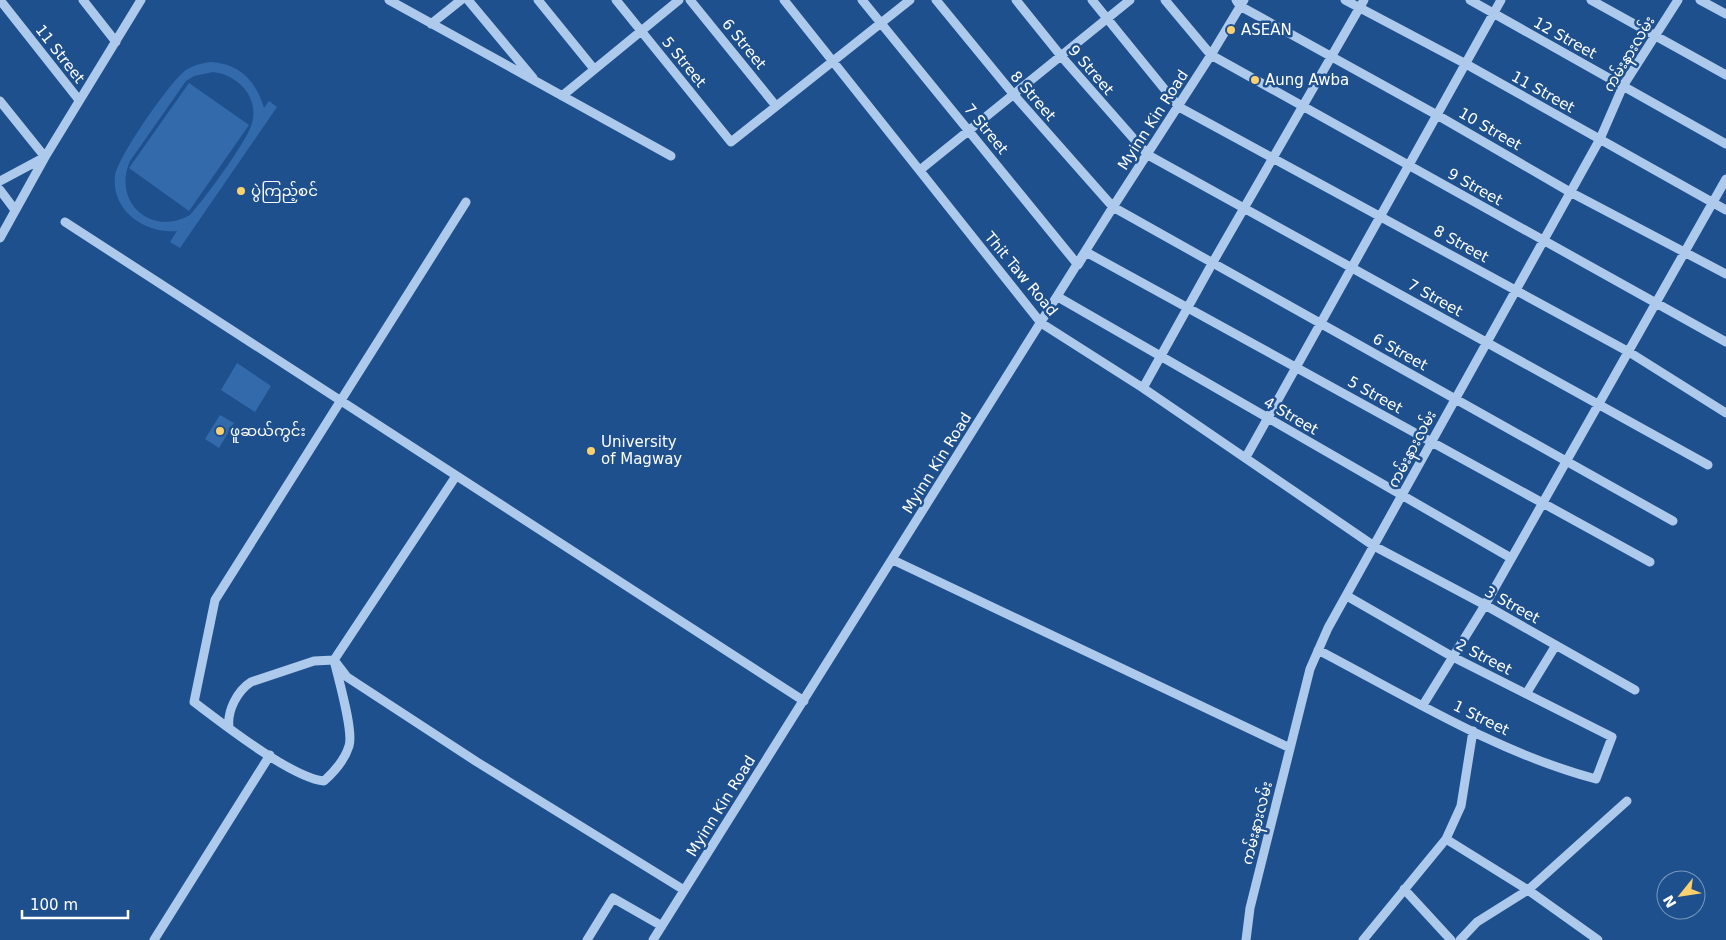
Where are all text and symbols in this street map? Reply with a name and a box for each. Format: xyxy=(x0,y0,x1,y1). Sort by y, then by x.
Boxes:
street label: ကမ်းနားလမ်း xyxy=(1599,12,1661,97)
street label: 12 Street xyxy=(1530,13,1600,63)
street label: 6 Street xyxy=(718,15,770,73)
street label: 11 Street xyxy=(32,21,89,87)
place label: ASEAN xyxy=(1241,21,1292,39)
marker: ASEAN xyxy=(1225,24,1237,36)
street label: 5 Street xyxy=(658,33,710,91)
street label: 9 Street xyxy=(1065,41,1118,99)
street label: 8 Street xyxy=(1007,67,1060,125)
street label: Myinn Kin Road xyxy=(1114,67,1192,173)
street label: 11 Street xyxy=(1508,67,1578,117)
place label: Aung Awba xyxy=(1265,71,1349,89)
marker: Aung Awba xyxy=(1249,74,1261,86)
street label: 7 Street xyxy=(960,100,1012,158)
street label: 10 Street xyxy=(1455,104,1525,154)
street label: 9 Street xyxy=(1444,165,1506,209)
place label: ပွဲကြည့်စင် xyxy=(251,181,318,203)
marker: ပွဲကြည့်စင် xyxy=(235,185,247,197)
street label: 8 Street xyxy=(1430,222,1492,266)
street label: Thit Taw Road xyxy=(980,228,1061,320)
street label: 7 Street xyxy=(1404,276,1466,320)
street label: 6 Street xyxy=(1369,330,1431,374)
street label: 5 Street xyxy=(1344,373,1406,417)
street label: 4 Street xyxy=(1261,393,1322,439)
street label: ကမ်းနားလမ်း xyxy=(1383,407,1443,492)
street label: Myinn Kin Road xyxy=(899,409,975,517)
place label: ဖူဆယ်ကွင်း xyxy=(230,421,306,443)
marker: ဖူဆယ်ကွင်း xyxy=(214,425,226,437)
place label: University of Magway xyxy=(601,433,682,468)
marker: University of Magway xyxy=(585,445,597,457)
street label: 3 Street xyxy=(1481,583,1543,627)
street label: 2 Street xyxy=(1453,635,1515,679)
street label: 1 Street xyxy=(1450,697,1512,739)
street label: Myinn Kin Road xyxy=(683,752,759,860)
street label: ကမ်းနားလမ်း xyxy=(1237,779,1279,867)
north arrow xyxy=(1656,870,1706,920)
scale bar xyxy=(22,888,129,920)
text: N xyxy=(1660,892,1680,911)
text: 100 m xyxy=(30,896,78,914)

